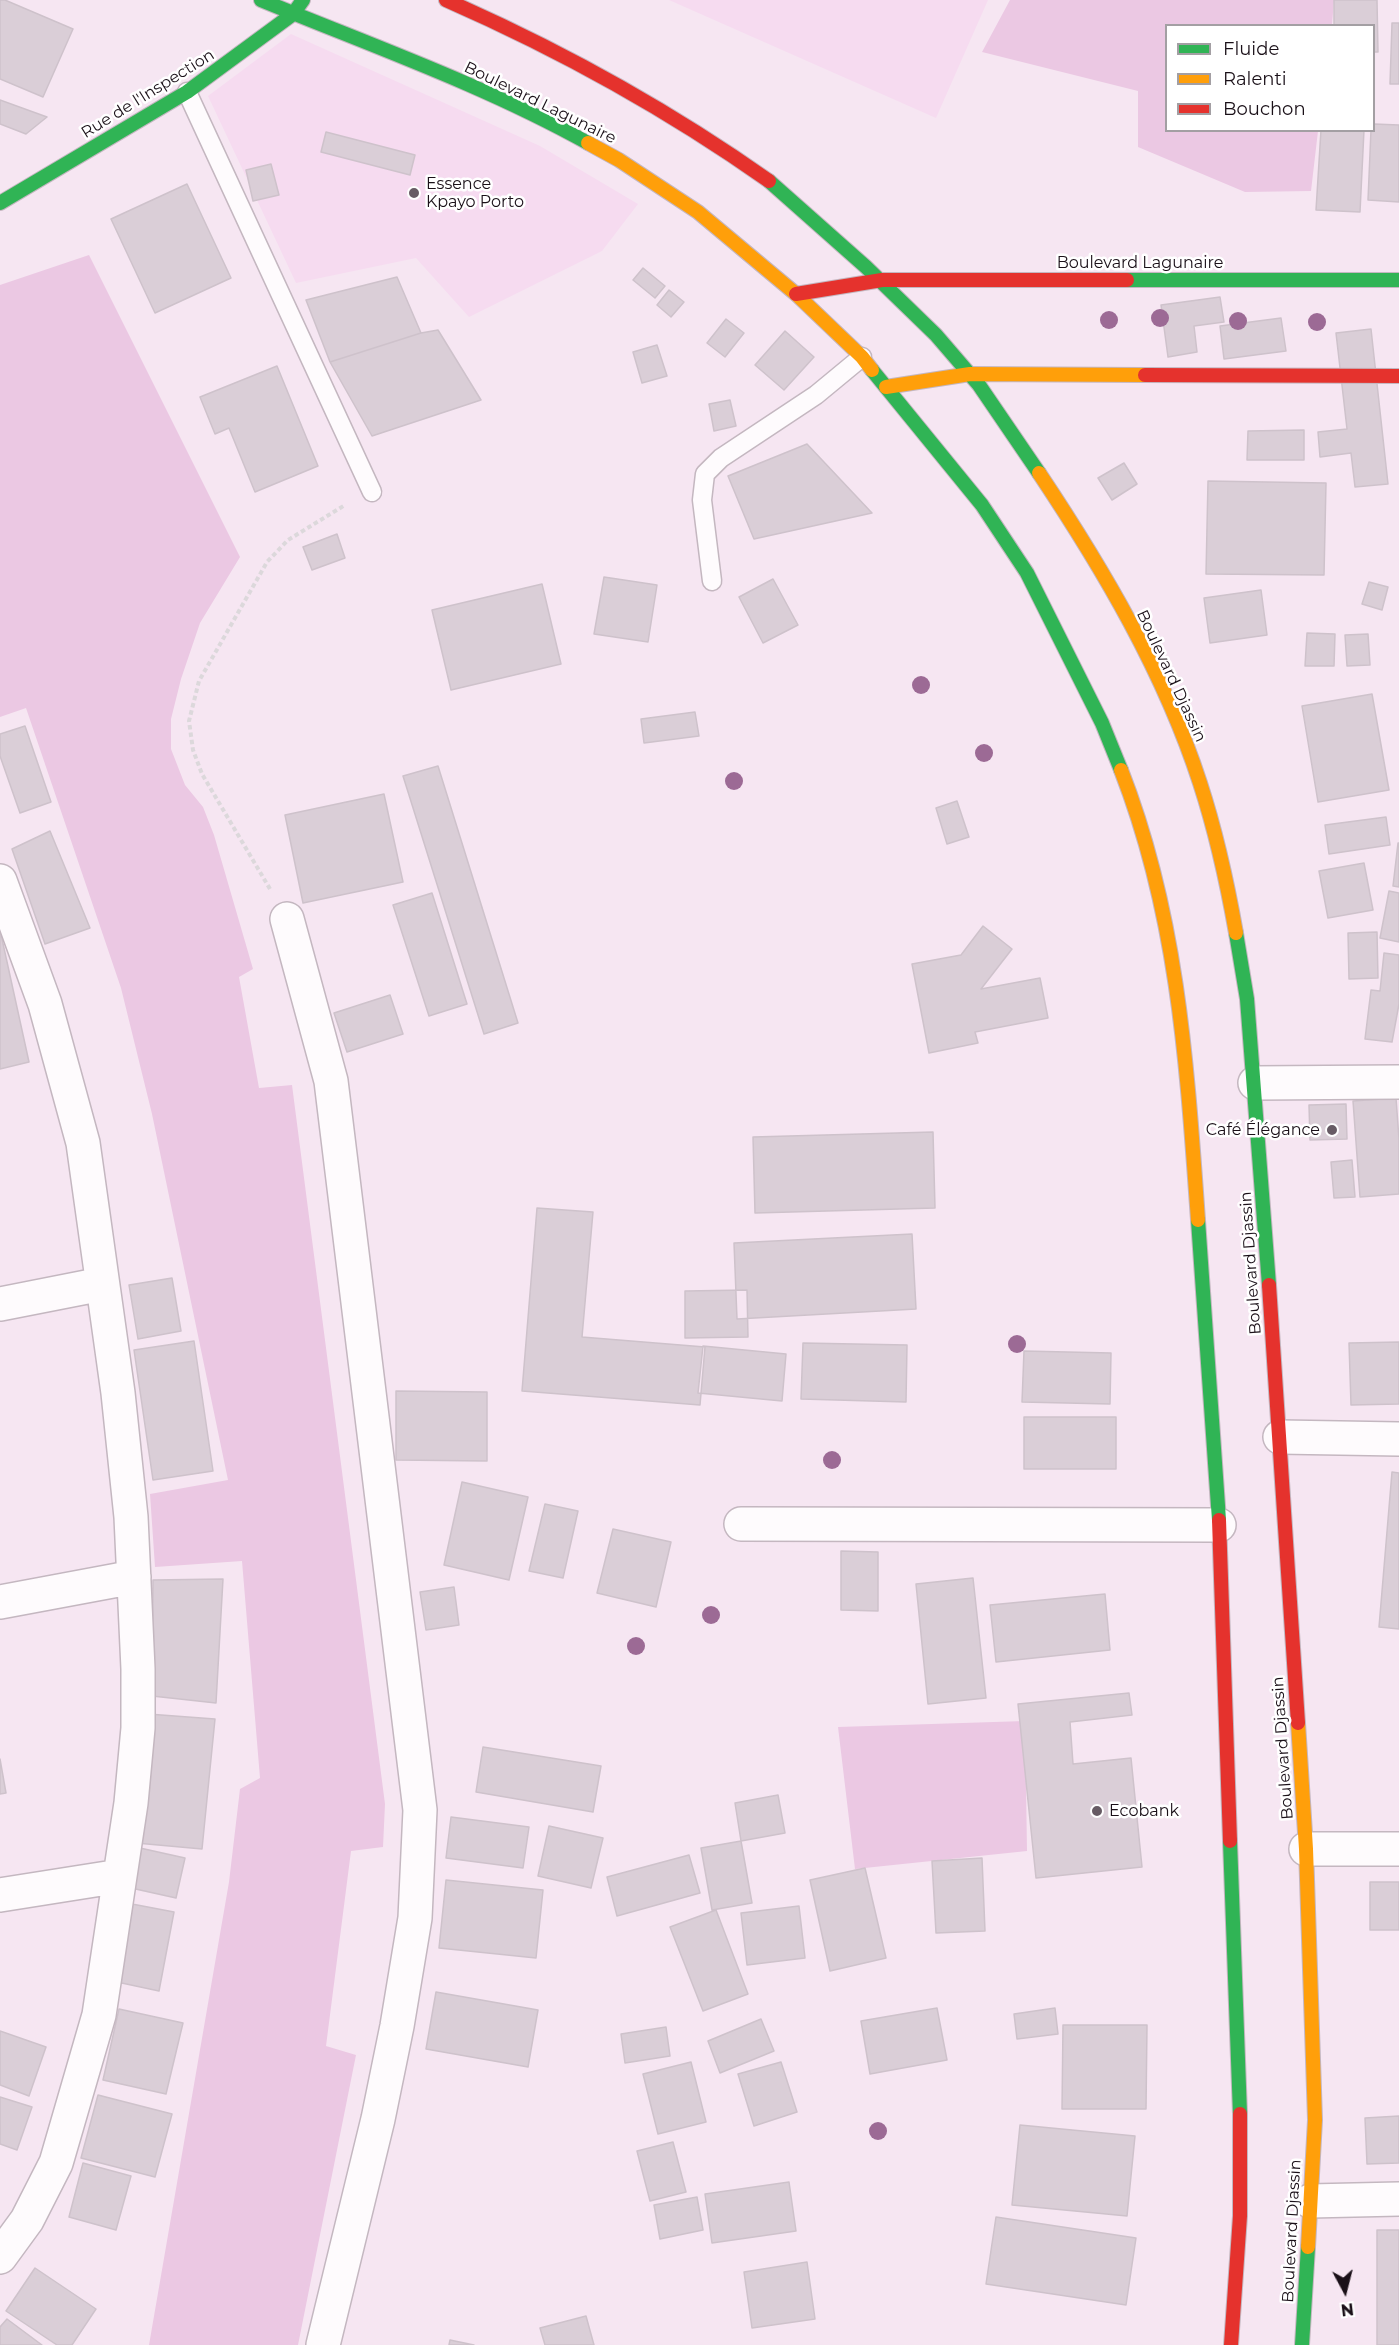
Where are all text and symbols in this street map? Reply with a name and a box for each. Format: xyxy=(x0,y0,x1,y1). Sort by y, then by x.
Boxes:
legend xyxy=(1165,24,1375,132)
text: Fluide xyxy=(1223,38,1279,60)
street label: Rue de l'Inspection xyxy=(78,45,218,143)
street label: Boulevard Lagunaire xyxy=(461,58,619,148)
text: Ralenti xyxy=(1223,68,1287,90)
text: Bouchon xyxy=(1223,98,1306,120)
place label: Essence Kpayo Porto xyxy=(426,174,524,212)
marker: Essence Kpayo Porto xyxy=(407,186,421,200)
street label: Boulevard Lagunaire xyxy=(1057,253,1223,273)
street label: Boulevard Djassin xyxy=(1132,607,1210,745)
place label: Café Élégance xyxy=(1206,1120,1320,1140)
marker: Café Élégance xyxy=(1325,1123,1339,1137)
street label: Boulevard Djassin xyxy=(1236,1191,1266,1335)
street label: Boulevard Djassin xyxy=(1268,1676,1298,1820)
place label: Ecobank xyxy=(1109,1801,1179,1821)
marker: Ecobank xyxy=(1090,1804,1104,1818)
street label: Boulevard Djassin xyxy=(1279,2159,1305,2303)
north arrow xyxy=(1315,2261,1375,2321)
text: N xyxy=(1340,2299,1355,2320)

